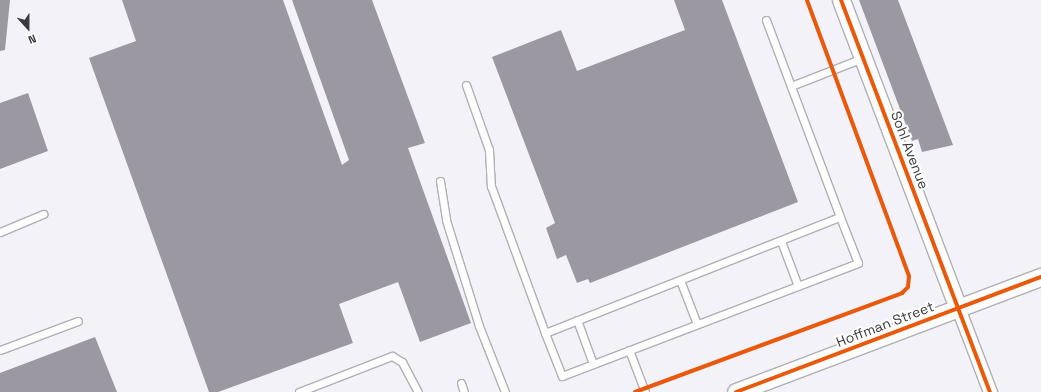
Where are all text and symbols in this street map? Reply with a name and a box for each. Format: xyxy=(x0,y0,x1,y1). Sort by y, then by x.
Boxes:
north arrow xyxy=(8,8,48,48)
text: N xyxy=(26,31,38,47)
street label: Sohl Avenue xyxy=(887,109,933,191)
street label: Hoffman Street xyxy=(834,298,936,350)

